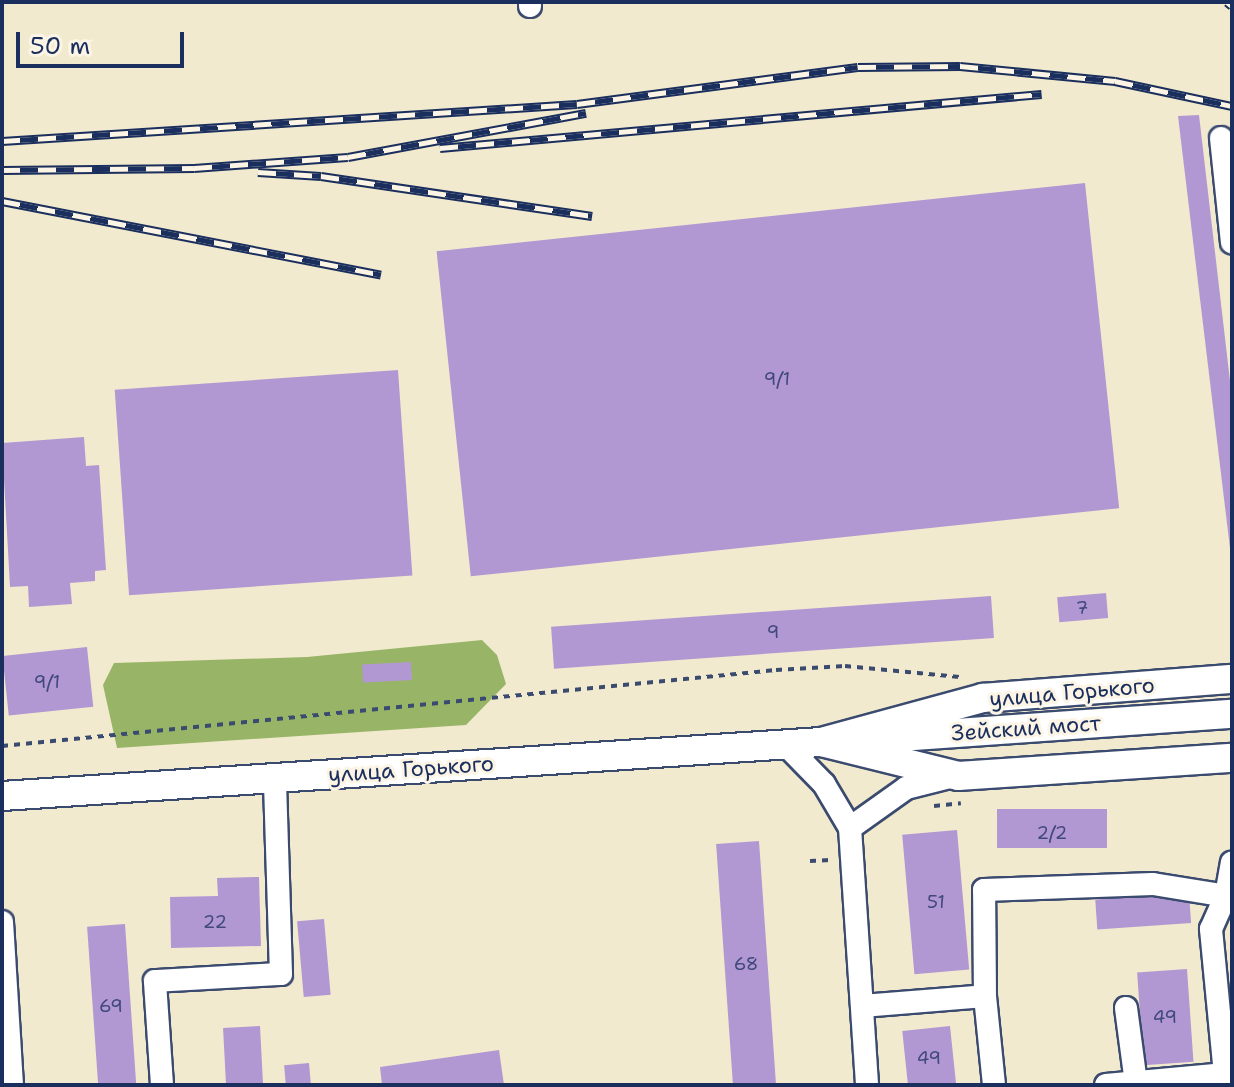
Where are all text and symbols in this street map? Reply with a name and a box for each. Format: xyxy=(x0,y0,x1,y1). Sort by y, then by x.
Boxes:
scale bar xyxy=(20,16,188,66)
text: 50 m xyxy=(30,30,90,62)
house number: 9/1 xyxy=(764,368,790,390)
house number: 7 xyxy=(1076,597,1088,619)
house number: 9 xyxy=(767,621,779,643)
house number: 9/1 xyxy=(34,671,60,693)
street label: улица Горького xyxy=(988,672,1156,712)
street label: Зейский мост xyxy=(950,710,1102,746)
street label: улица Горького xyxy=(327,750,495,788)
house number: 2/2 xyxy=(1037,822,1067,844)
house number: 51 xyxy=(927,891,945,913)
house number: 22 xyxy=(203,911,227,933)
house number: 68 xyxy=(734,953,758,975)
house number: 69 xyxy=(99,995,123,1017)
house number: 49 xyxy=(1153,1006,1177,1028)
house number: 49 xyxy=(917,1047,941,1069)

